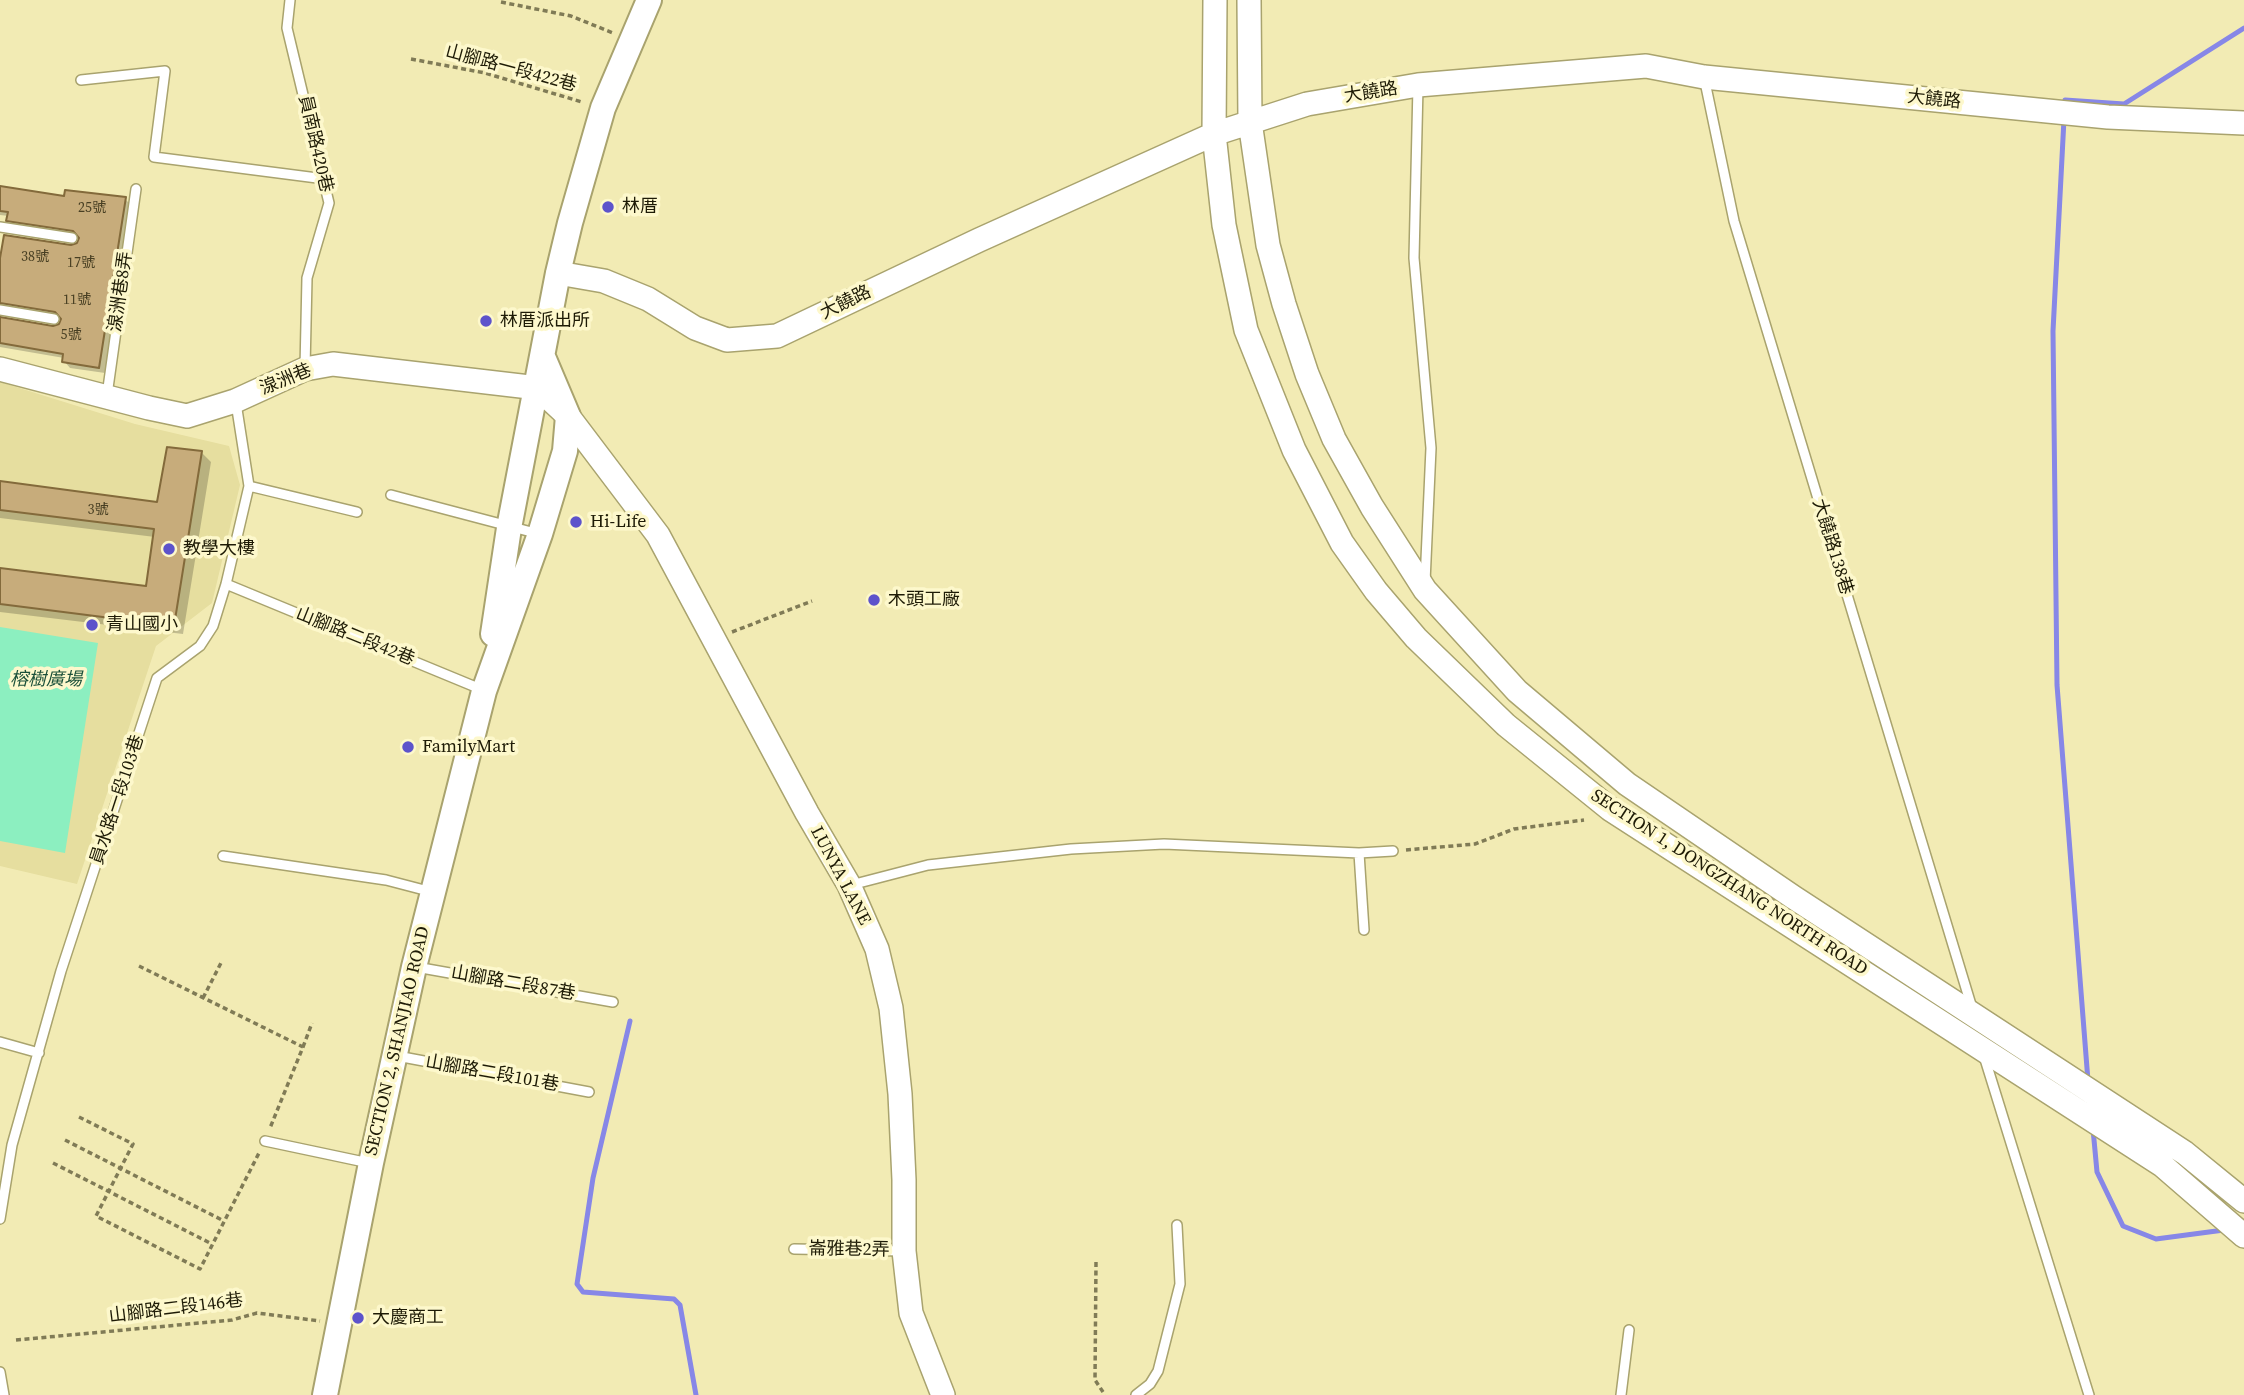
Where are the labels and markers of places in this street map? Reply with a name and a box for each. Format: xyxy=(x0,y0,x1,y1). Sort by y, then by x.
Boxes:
place label: 林厝 xyxy=(622,196,658,218)
marker: 林厝 xyxy=(600,199,616,215)
place label: 林厝派出所 xyxy=(500,310,590,332)
marker: 林厝派出所 xyxy=(478,313,494,329)
place label: Hi-Life xyxy=(590,511,647,533)
marker: Hi-Life xyxy=(568,514,584,530)
place label: 教學大樓 xyxy=(183,538,255,560)
marker: 教學大樓 xyxy=(161,541,177,557)
place label: 木頭工廠 xyxy=(888,589,960,611)
marker: 木頭工廠 xyxy=(866,592,882,608)
place label: 青山國小 xyxy=(106,614,178,636)
marker: 青山國小 xyxy=(84,617,100,633)
place label: FamilyMart xyxy=(422,736,515,758)
marker: FamilyMart xyxy=(400,739,416,755)
place label: 大慶商工 xyxy=(372,1307,444,1329)
marker: 大慶商工 xyxy=(350,1310,366,1326)

